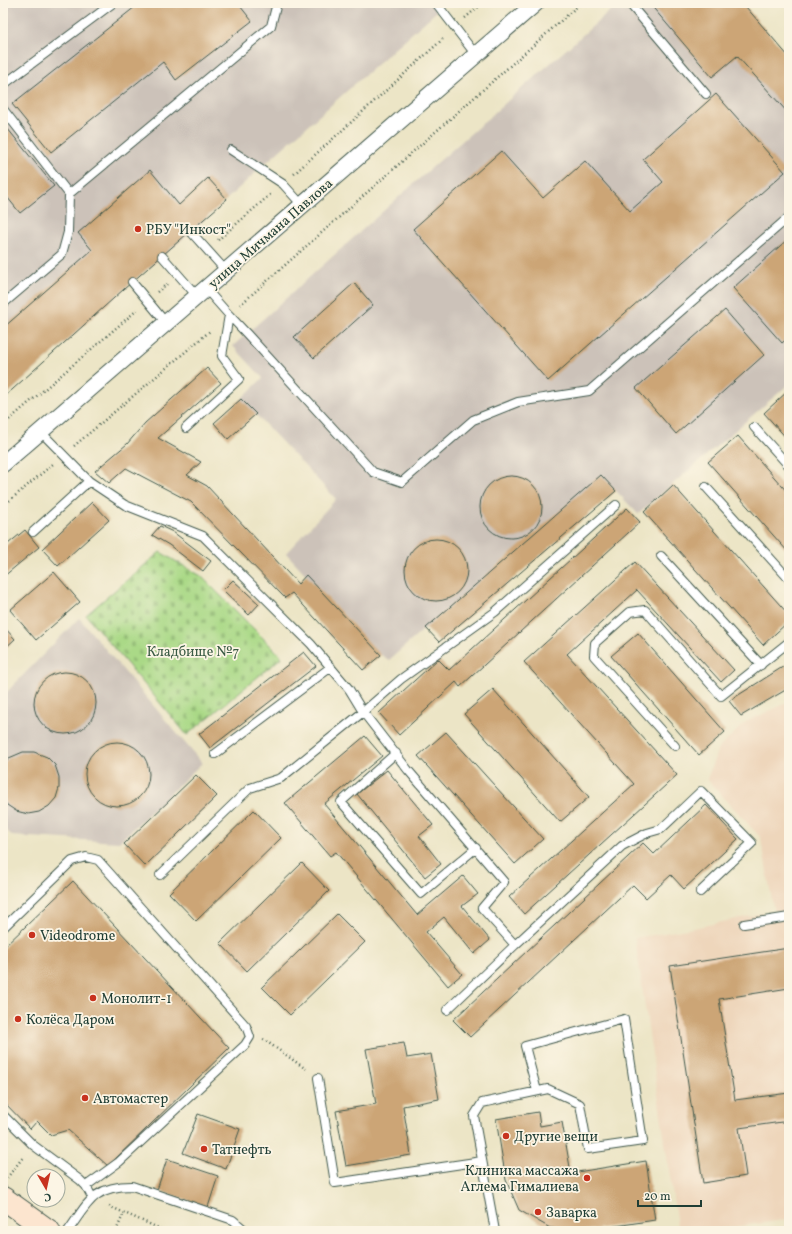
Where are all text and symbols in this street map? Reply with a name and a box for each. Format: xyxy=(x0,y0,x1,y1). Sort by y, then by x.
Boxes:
street label: улица Мичмана Павлова xyxy=(205,175,337,294)
place label: РБУ "Инкост" xyxy=(146,221,231,240)
marker: РБУ "Инкост" xyxy=(133,224,143,234)
park label: Кладбище №7 xyxy=(147,643,240,662)
place label: Videodrome xyxy=(40,927,116,946)
marker: Videodrome xyxy=(27,930,37,940)
place label: Монолит-1 xyxy=(101,990,172,1009)
marker: Монолит-1 xyxy=(88,993,98,1003)
place label: Колёса Даром xyxy=(26,1011,115,1030)
marker: Колёса Даром xyxy=(13,1014,23,1024)
place label: Автомастер xyxy=(93,1090,168,1109)
marker: Автомастер xyxy=(80,1093,90,1103)
place label: Другие вещи xyxy=(514,1128,599,1147)
marker: Другие вещи xyxy=(501,1131,511,1141)
place label: Татнефть xyxy=(212,1141,272,1160)
marker: Татнефть xyxy=(199,1144,209,1154)
place label: Клиника массажа Аглема Гималиева xyxy=(461,1162,579,1197)
north arrow xyxy=(26,1168,66,1208)
marker: Клиника массажа Аглема Гималиева xyxy=(582,1173,592,1183)
scale bar xyxy=(638,1182,701,1208)
text: С xyxy=(43,1188,52,1204)
text: 20 m xyxy=(644,1189,671,1205)
place label: Заварка xyxy=(546,1204,597,1223)
marker: Заварка xyxy=(533,1207,543,1217)

